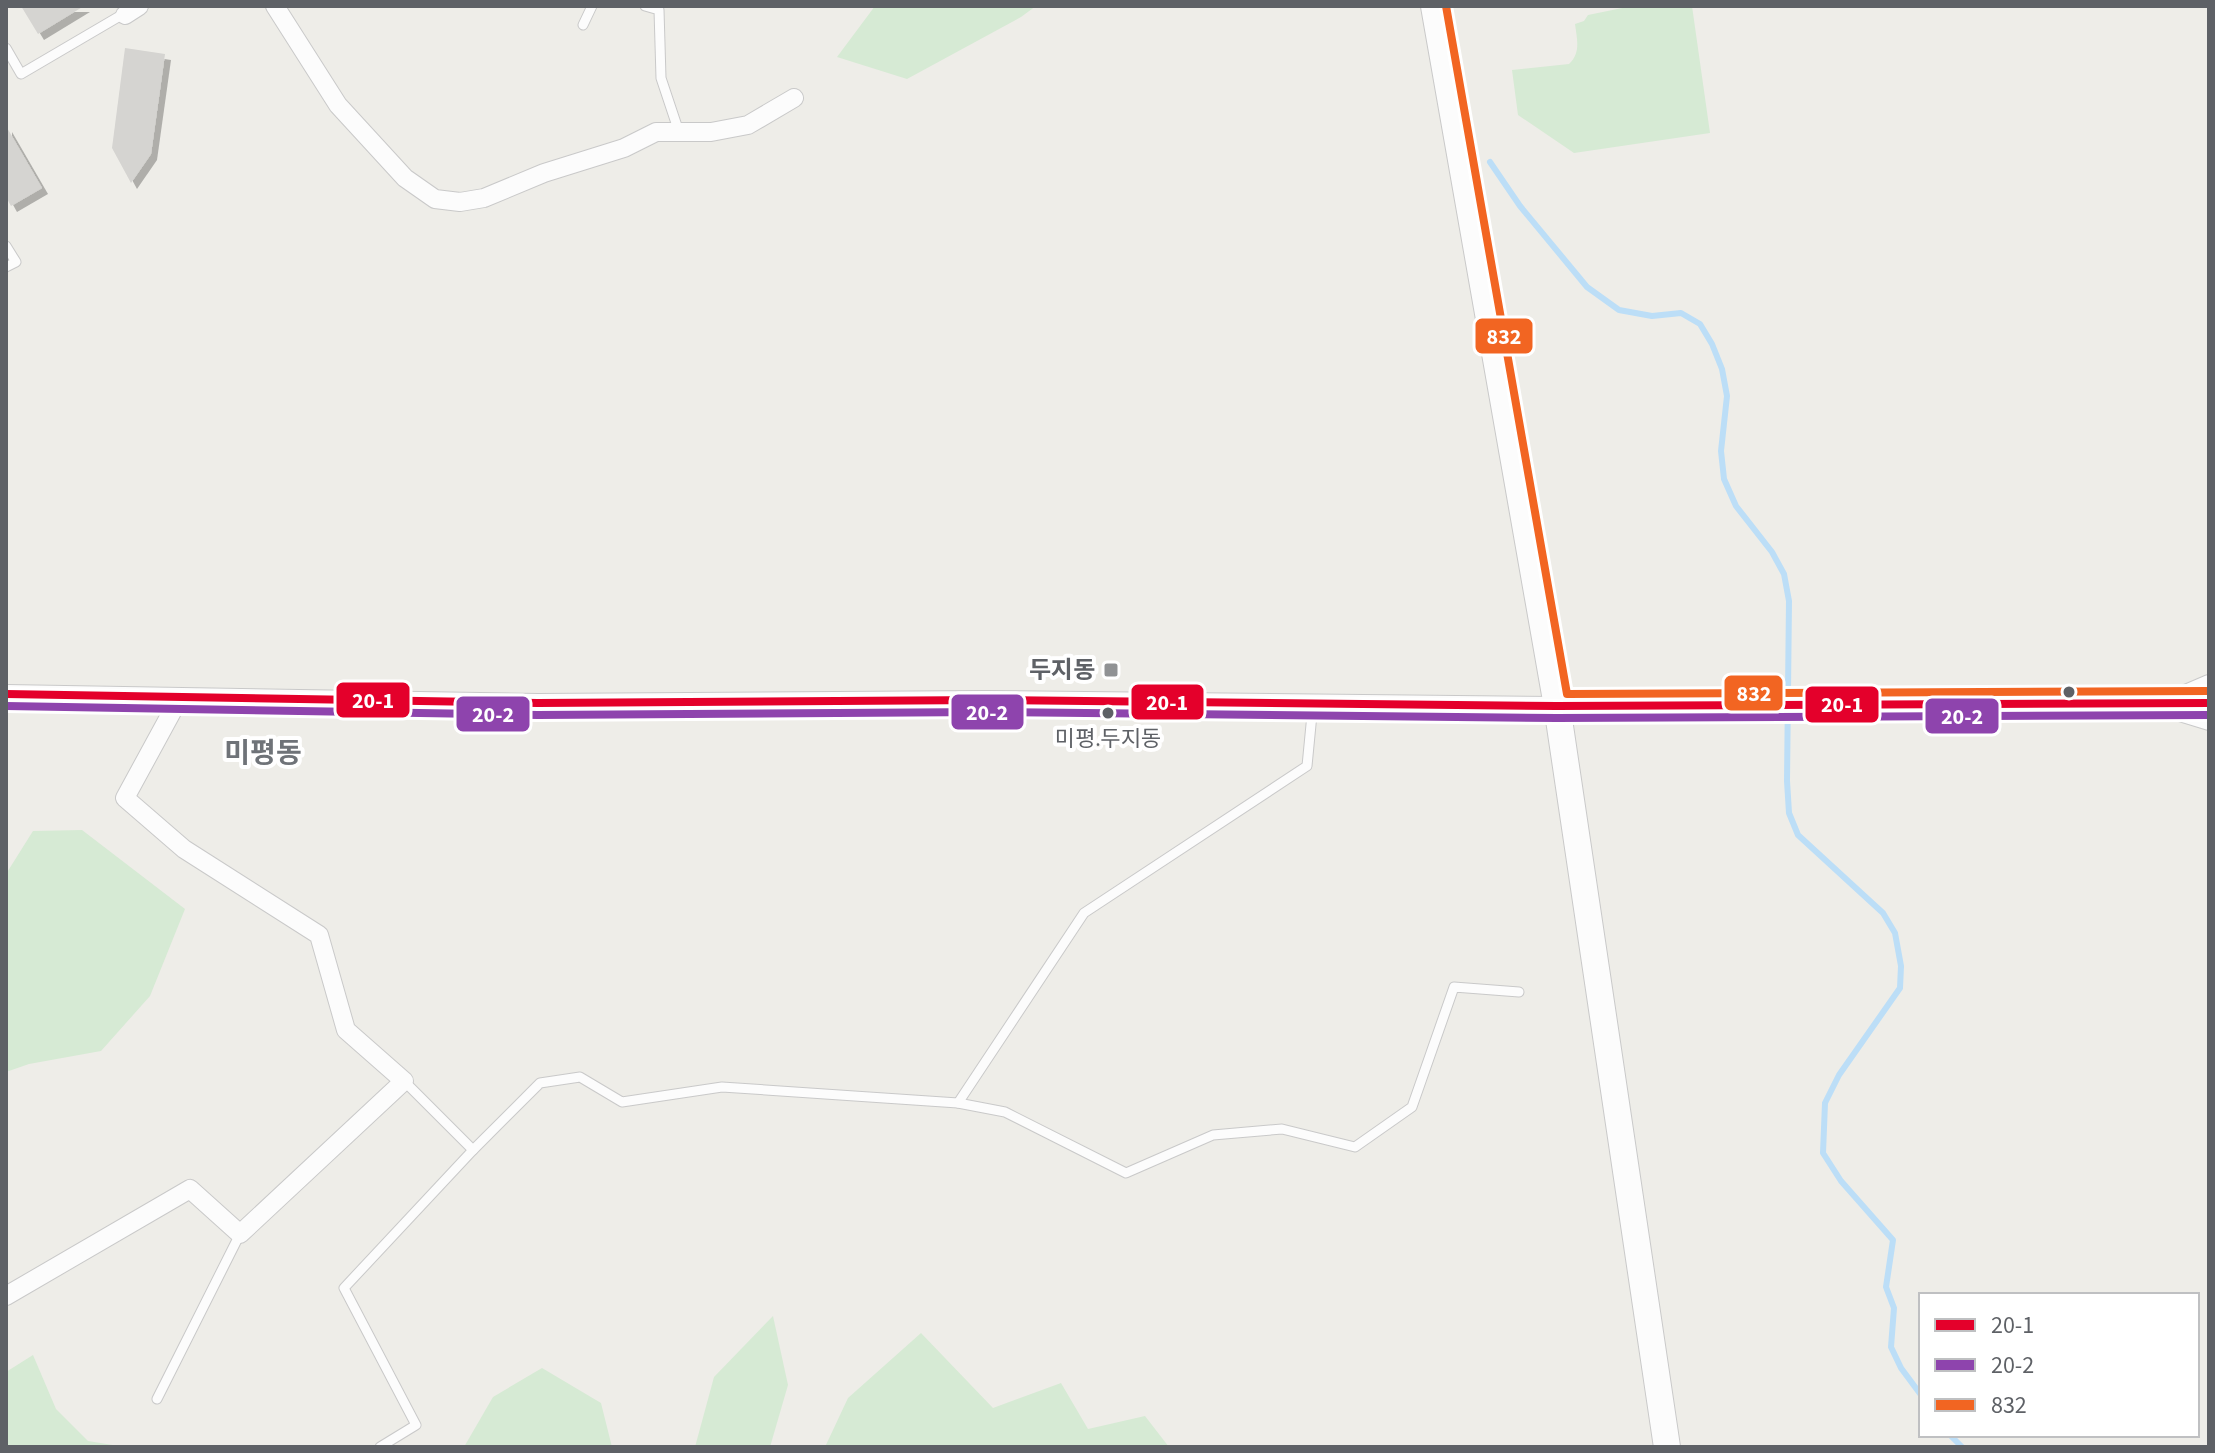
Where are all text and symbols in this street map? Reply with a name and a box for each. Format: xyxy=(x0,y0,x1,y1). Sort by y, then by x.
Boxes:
line badge: 832 xyxy=(1474,317,1534,355)
text: 832 xyxy=(1487,321,1521,353)
place label: 두지동 xyxy=(1029,653,1095,688)
marker: 두지동 xyxy=(1102,661,1120,679)
line badge: 832 xyxy=(1723,674,1784,712)
text: 832 xyxy=(1737,678,1771,710)
line badge: 20-1 xyxy=(335,681,411,719)
line badge: 20-1 xyxy=(1130,683,1205,721)
unlabelled marker xyxy=(2061,684,2077,700)
text: 20-1 xyxy=(352,685,394,717)
line badge: 20-1 xyxy=(1804,685,1880,724)
text: 20-1 xyxy=(1146,687,1188,719)
text: 20-1 xyxy=(1821,689,1863,721)
line badge: 20-2 xyxy=(950,693,1025,731)
line badge: 20-2 xyxy=(455,695,531,733)
text: 20-2 xyxy=(966,697,1008,729)
line badge: 20-2 xyxy=(1924,697,2000,735)
text: 20-2 xyxy=(472,699,514,731)
text: 20-2 xyxy=(1941,701,1983,733)
marker: 미평.두지동 xyxy=(1100,705,1116,721)
place label: 미평.두지동 xyxy=(1055,723,1161,755)
district label: 미평동 xyxy=(224,733,302,773)
legend xyxy=(1919,1293,2199,1437)
text: 20-1 xyxy=(1991,1308,2034,1343)
text: 20-2 xyxy=(1991,1348,2034,1383)
text: 832 xyxy=(1991,1388,2027,1423)

